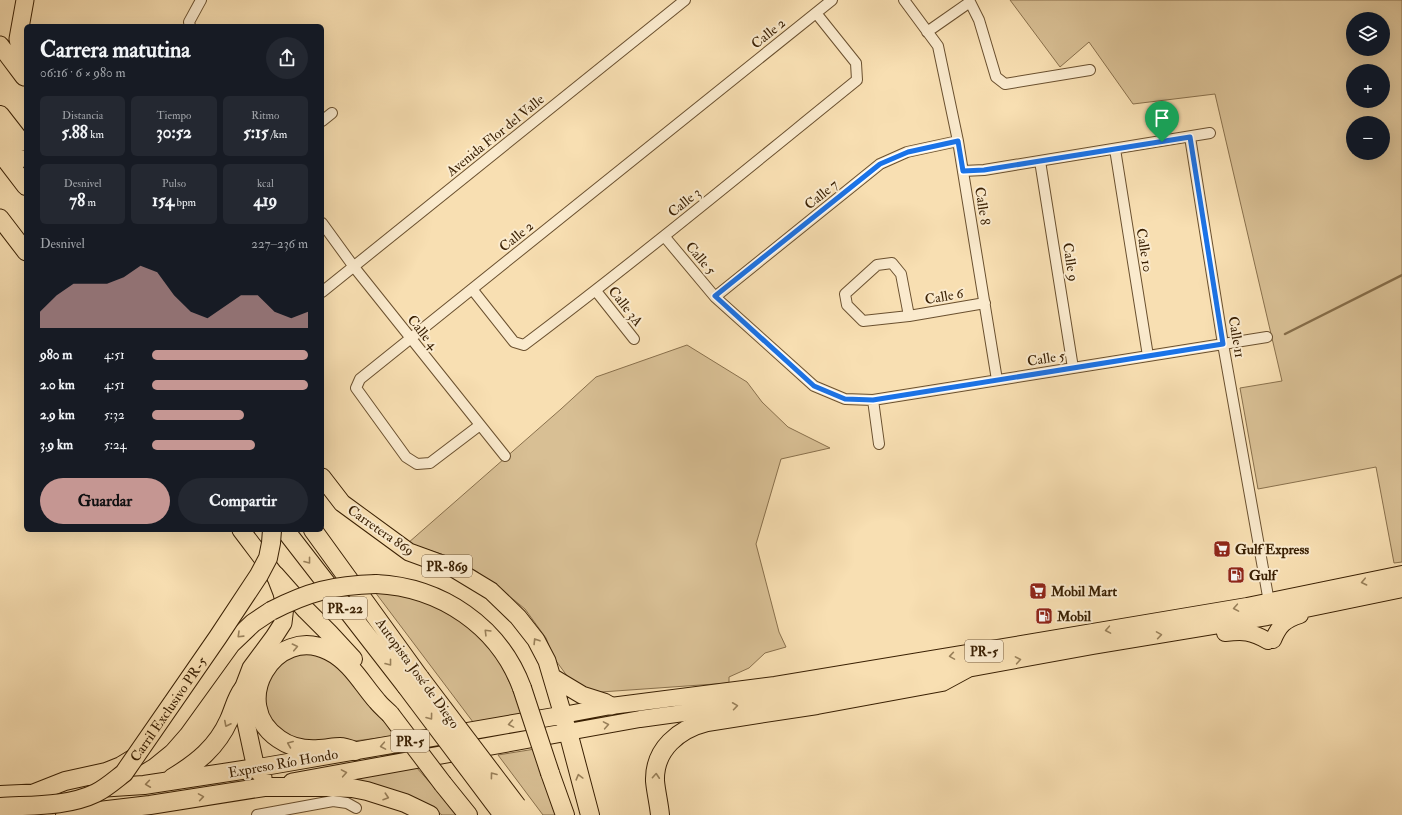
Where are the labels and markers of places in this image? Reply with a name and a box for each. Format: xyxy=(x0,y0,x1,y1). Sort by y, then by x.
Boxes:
pin xyxy=(1145,101,1179,142)
supermarket icon: Gulf Express xyxy=(1212,539,1232,559)
place label: Gulf Express xyxy=(1235,541,1309,559)
fuel station icon: Gulf xyxy=(1226,565,1246,585)
place label: Gulf xyxy=(1249,567,1279,584)
supermarket icon: Mobil Mart xyxy=(1028,581,1048,601)
place label: Mobil Mart xyxy=(1050,583,1118,600)
fuel station icon: Mobil xyxy=(1034,606,1054,626)
place label: Mobil xyxy=(1056,608,1092,625)

